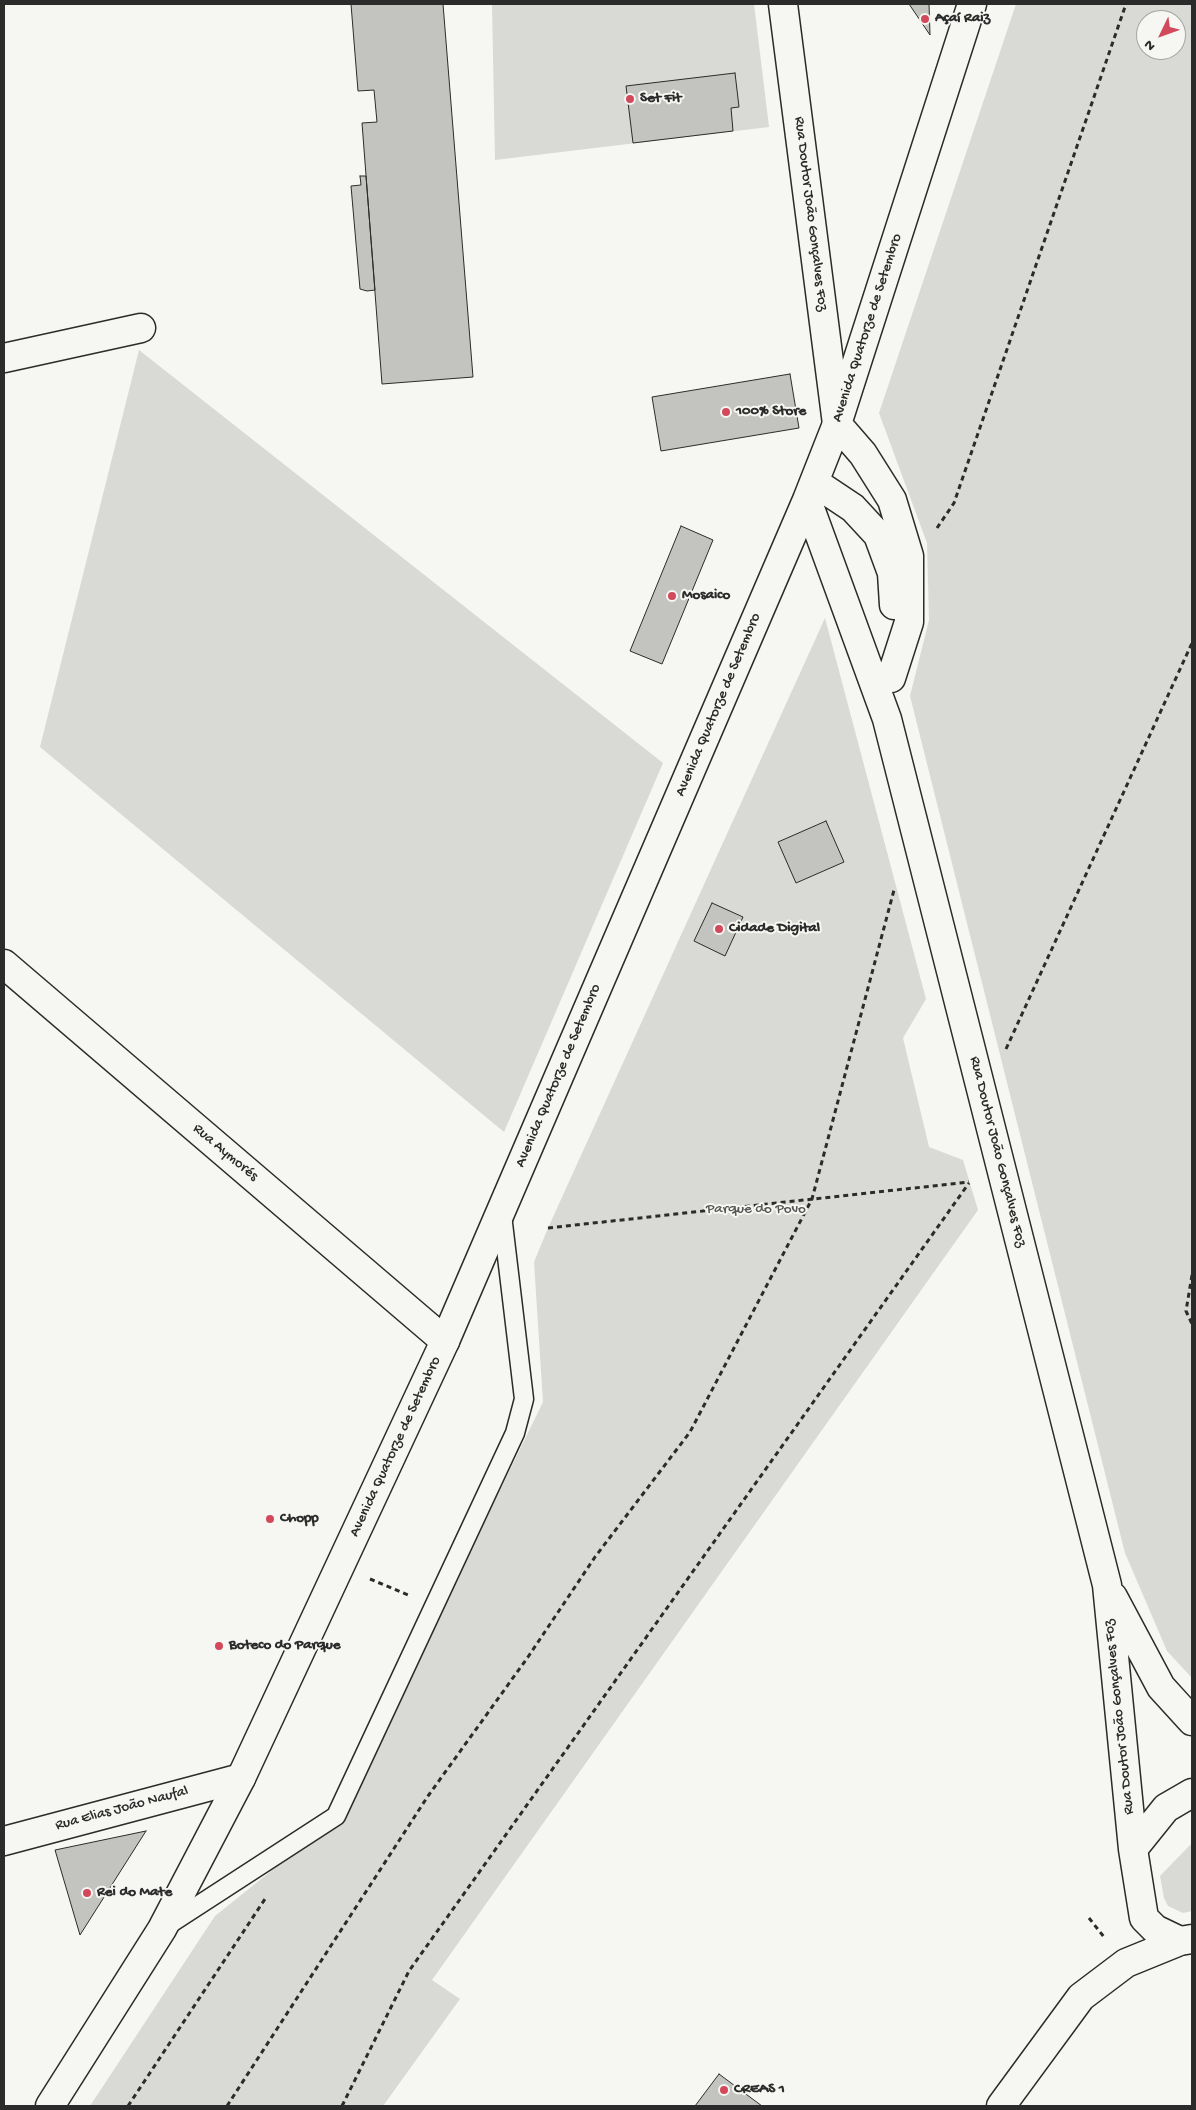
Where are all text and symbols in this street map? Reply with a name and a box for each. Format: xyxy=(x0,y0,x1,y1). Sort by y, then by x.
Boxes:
place label: Açaí Raiz xyxy=(935,10,990,28)
north arrow xyxy=(1136,10,1186,60)
marker: Açaí Raiz xyxy=(919,13,931,25)
text: N xyxy=(1141,36,1160,54)
place label: Set Fit xyxy=(640,90,681,108)
marker: Set Fit xyxy=(624,93,636,105)
street label: Rua Doutor João Gonçalves Foz xyxy=(789,116,831,312)
street label: Avenida Quatorze de Setembro xyxy=(829,231,907,425)
place label: 100% Store xyxy=(736,403,806,421)
marker: 100% Store xyxy=(720,406,732,418)
place label: Mosaico xyxy=(682,587,730,605)
marker: Mosaico xyxy=(666,590,678,602)
street label: Avenida Quatorze de Setembro xyxy=(672,611,766,799)
place label: Cidade Digital xyxy=(729,920,820,938)
marker: Cidade Digital xyxy=(713,923,725,935)
street label: Avenida Quatorze de Setembro xyxy=(512,982,606,1170)
street label: Rua Doutor João Gonçalves Foz xyxy=(965,1055,1029,1249)
street label: Rua Aymorés xyxy=(189,1120,261,1186)
park label: Parque do Povo xyxy=(706,1201,806,1219)
street label: Avenida Quatorze de Setembro xyxy=(346,1354,446,1540)
place label: Chopp xyxy=(280,1510,319,1528)
marker: Chopp xyxy=(264,1513,276,1525)
street label: Rua Doutor João Gonçalves Foz xyxy=(1101,1619,1139,1815)
place label: Boteco do Parque xyxy=(229,1637,341,1655)
marker: Boteco do Parque xyxy=(213,1640,225,1652)
street label: Rua Elias João Naufal xyxy=(54,1783,190,1835)
place label: Rei do Mate xyxy=(97,1884,172,1902)
marker: Rei do Mate xyxy=(81,1887,93,1899)
place label: CREAS 1 xyxy=(734,2081,785,2099)
marker: CREAS 1 xyxy=(718,2084,730,2096)

